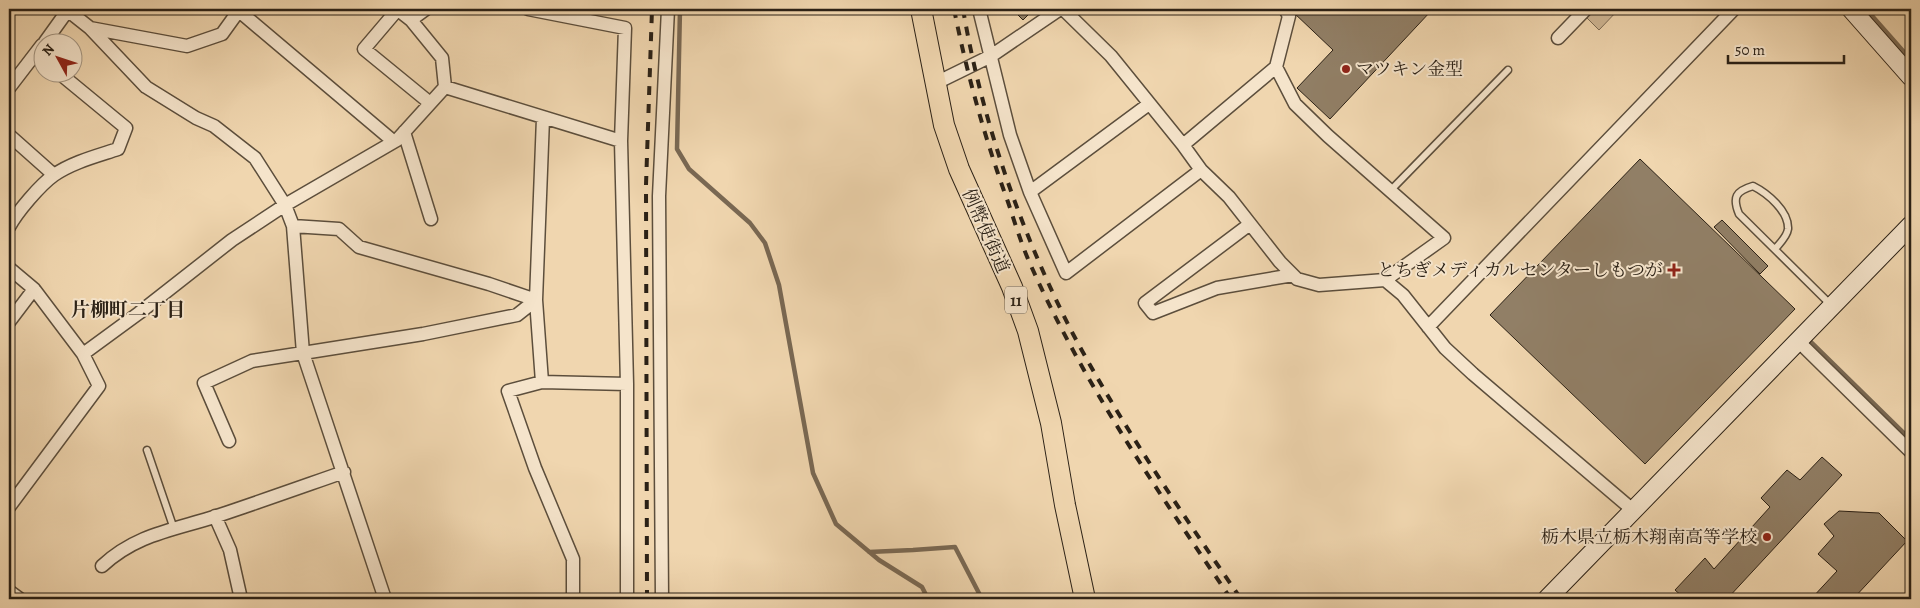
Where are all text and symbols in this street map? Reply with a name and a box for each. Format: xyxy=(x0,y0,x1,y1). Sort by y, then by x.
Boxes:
north arrow xyxy=(32,32,82,82)
scale bar xyxy=(1728,32,1844,64)
text: N xyxy=(38,40,59,60)
text: 50 m xyxy=(1735,40,1765,60)
place label: マツキン金型 xyxy=(1356,57,1463,81)
marker: マツキン金型 xyxy=(1340,63,1352,75)
street label: 例幣使街道 xyxy=(957,185,1015,277)
place label: とちぎメディカルセンターしもつが xyxy=(1377,258,1663,282)
marker: とちぎメディカルセンターしもつが xyxy=(1667,263,1681,277)
road number: 11 xyxy=(1005,286,1027,314)
district label: 片柳町二丁目 xyxy=(71,297,185,323)
place label: 栃木県立栃木翔南高等学校 xyxy=(1541,525,1757,549)
marker: 栃木県立栃木翔南高等学校 xyxy=(1761,531,1773,543)

